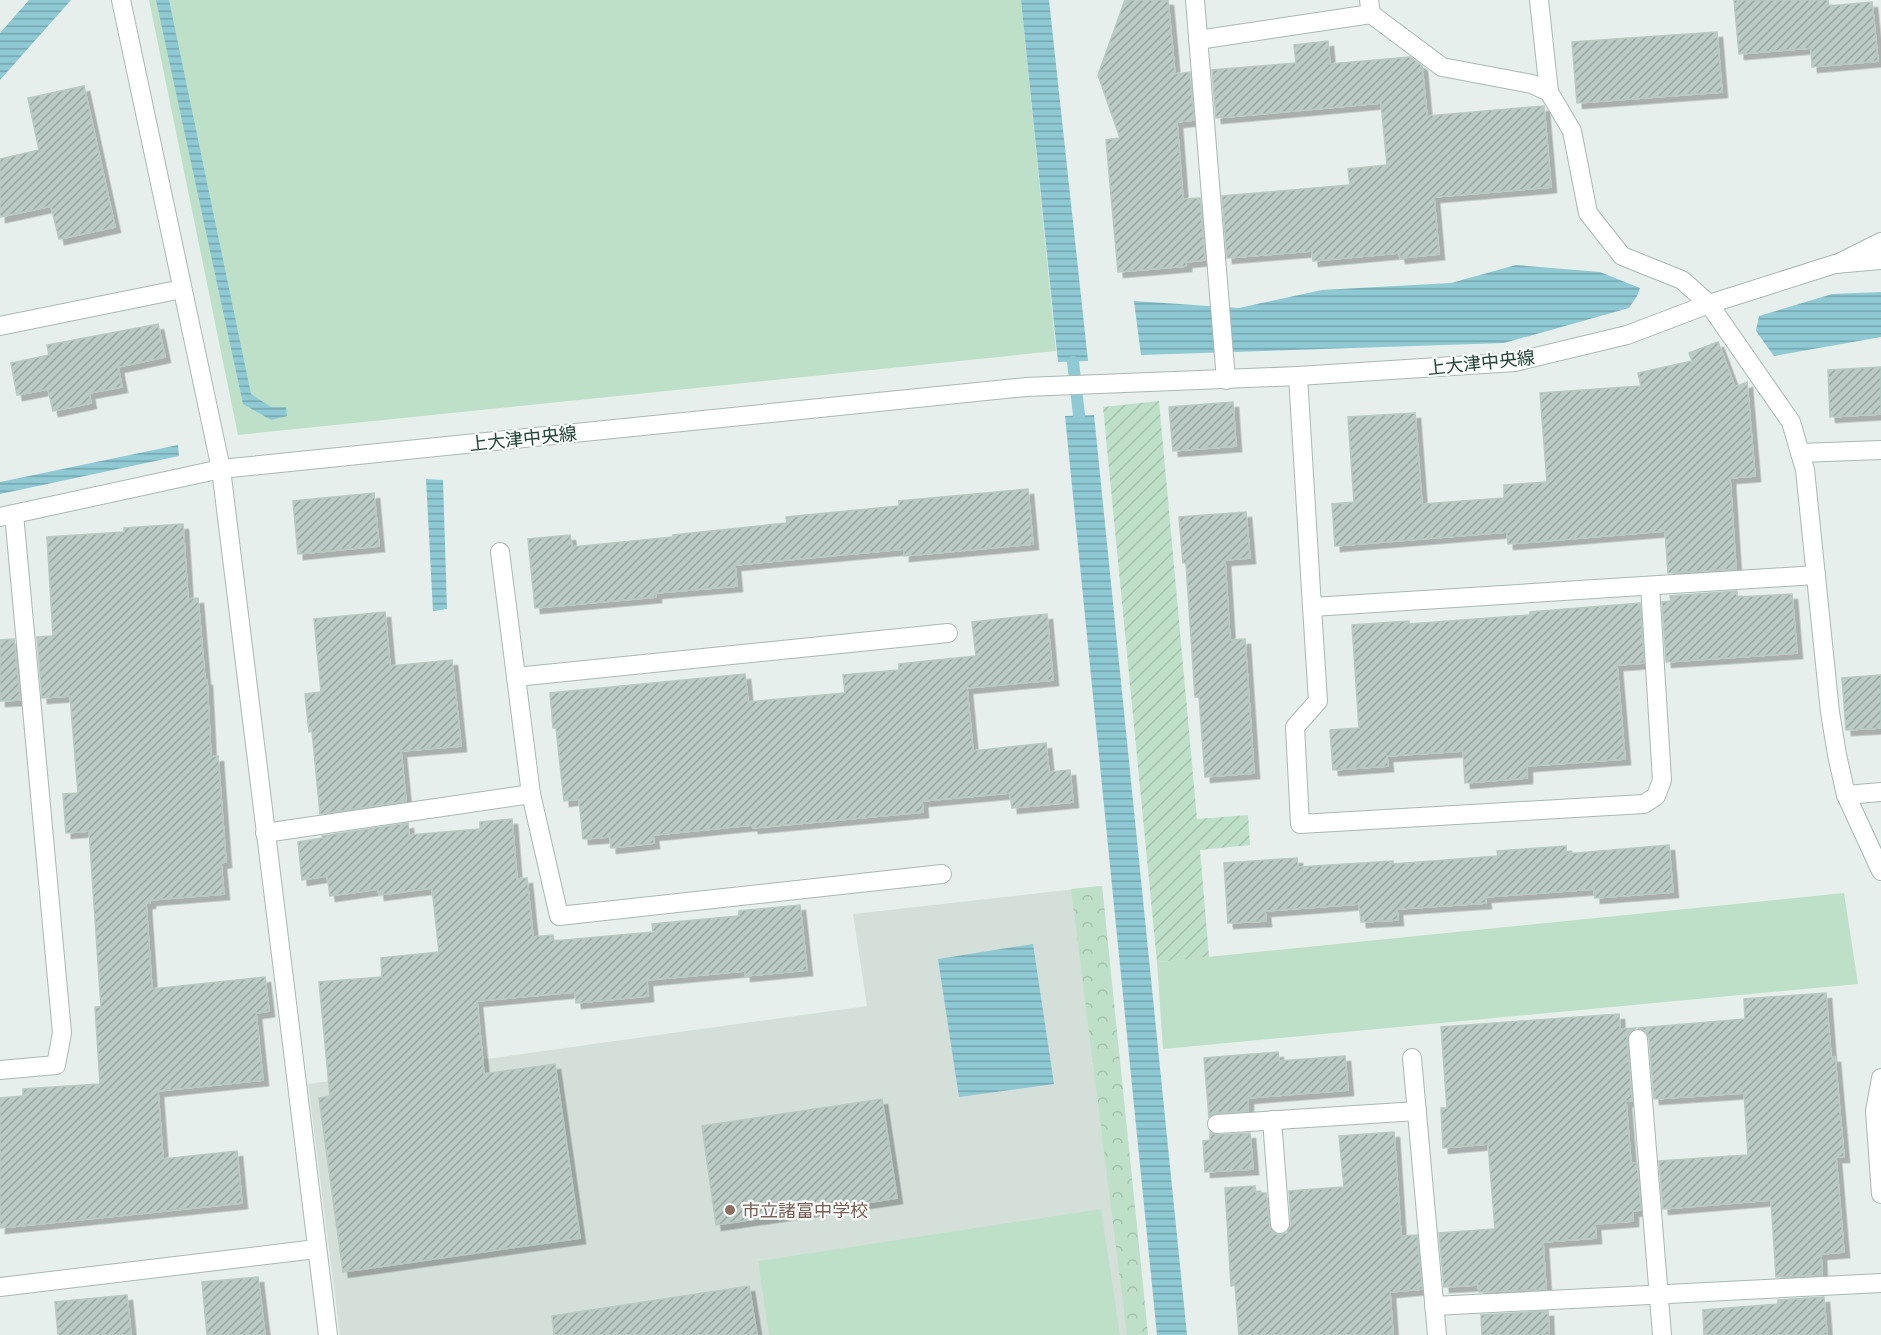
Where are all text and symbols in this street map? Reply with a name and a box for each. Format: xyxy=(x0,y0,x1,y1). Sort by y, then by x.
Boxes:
street label: 上大津中央線 xyxy=(1426,345,1536,379)
street label: 上大津中央線 xyxy=(468,421,578,455)
place label: 市立諸富中学校 xyxy=(742,1199,868,1221)
marker: 市立諸富中学校 xyxy=(723,1203,737,1217)

